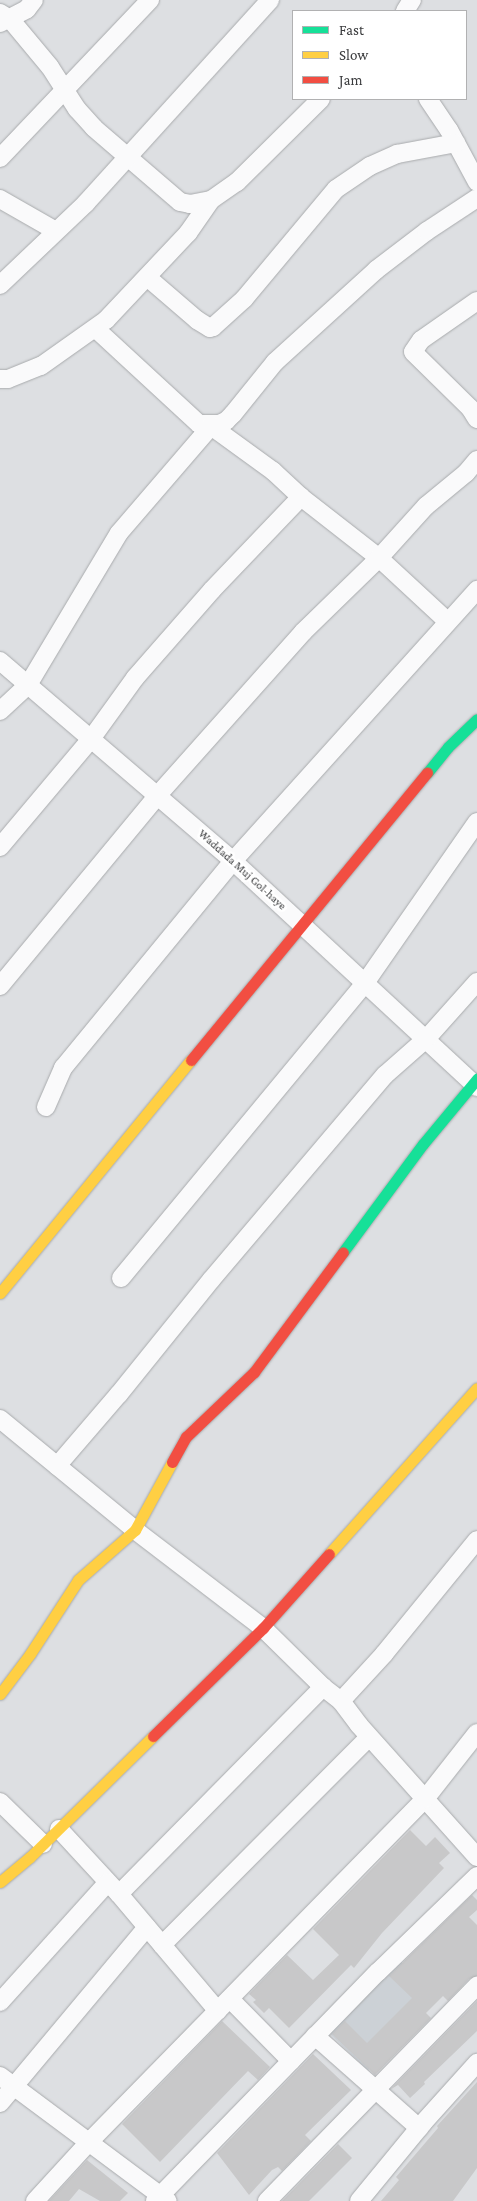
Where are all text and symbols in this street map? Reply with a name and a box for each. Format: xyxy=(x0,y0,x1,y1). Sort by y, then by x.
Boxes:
legend xyxy=(292,10,467,100)
text: Fast xyxy=(339,22,364,38)
text: Slow xyxy=(339,47,368,63)
text: Jam xyxy=(339,72,362,88)
street label: Waddada Muj Gol-haye xyxy=(195,827,289,913)

